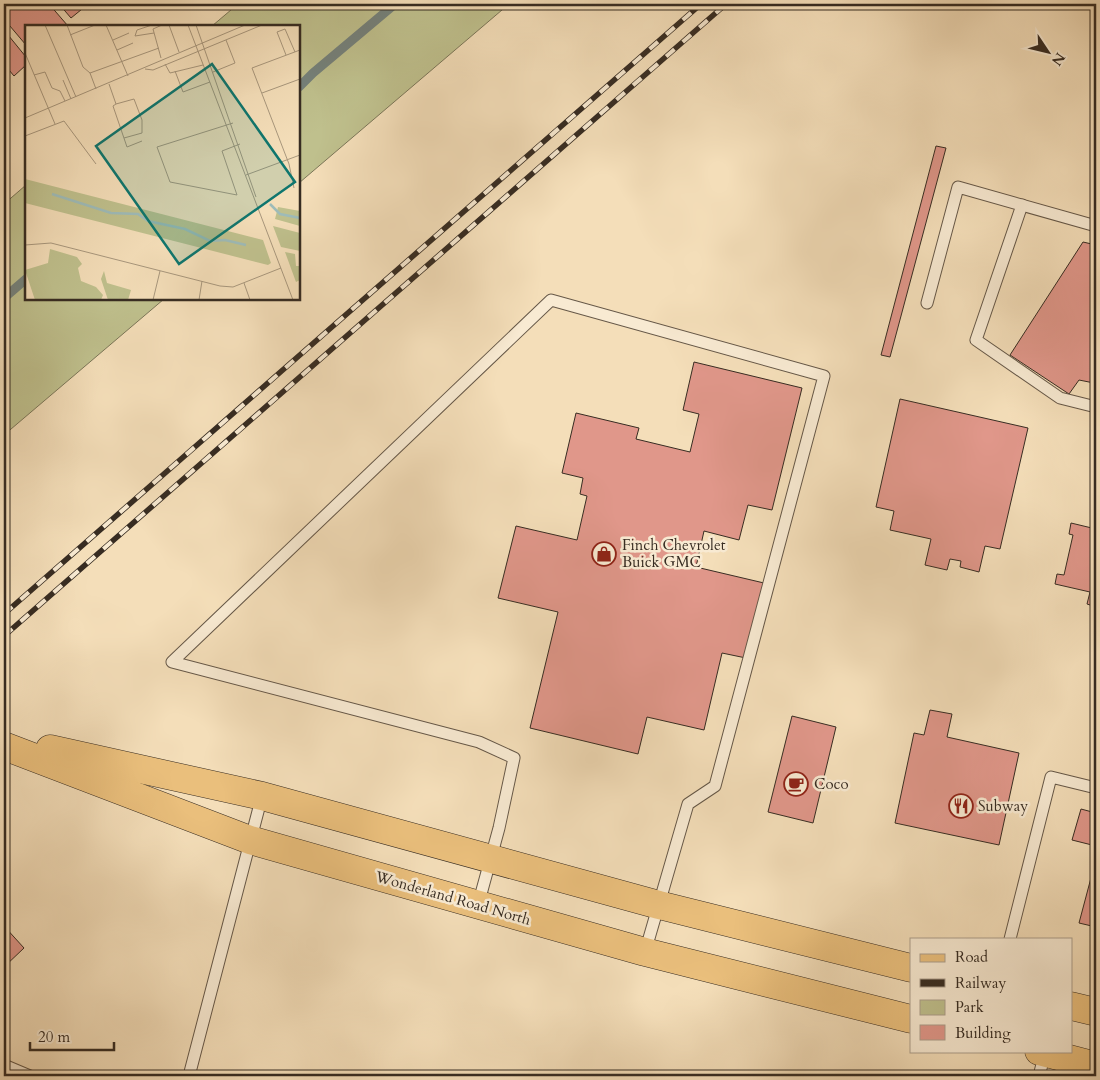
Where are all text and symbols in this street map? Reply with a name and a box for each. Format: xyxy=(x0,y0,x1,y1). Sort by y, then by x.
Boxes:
inset map xyxy=(25,25,300,300)
north arrow xyxy=(1022,28,1072,78)
text: N xyxy=(1047,49,1070,70)
place label: Finch Chevrolet Buick GMC xyxy=(622,535,726,572)
shop icon: Finch Chevrolet Buick GMC xyxy=(591,541,617,567)
cafe icon: Coco xyxy=(783,771,809,797)
place label: Coco xyxy=(814,774,849,794)
restaurant icon: Subway xyxy=(948,793,974,819)
place label: Subway xyxy=(978,796,1028,816)
street label: Wonderland Road North xyxy=(372,866,534,930)
legend xyxy=(910,938,1072,1052)
text: Road xyxy=(955,947,988,967)
text: Railway xyxy=(955,973,1006,993)
text: Park xyxy=(955,997,984,1017)
scale bar xyxy=(30,1020,114,1052)
text: Building xyxy=(955,1023,1011,1043)
text: 20 m xyxy=(38,1027,70,1047)

